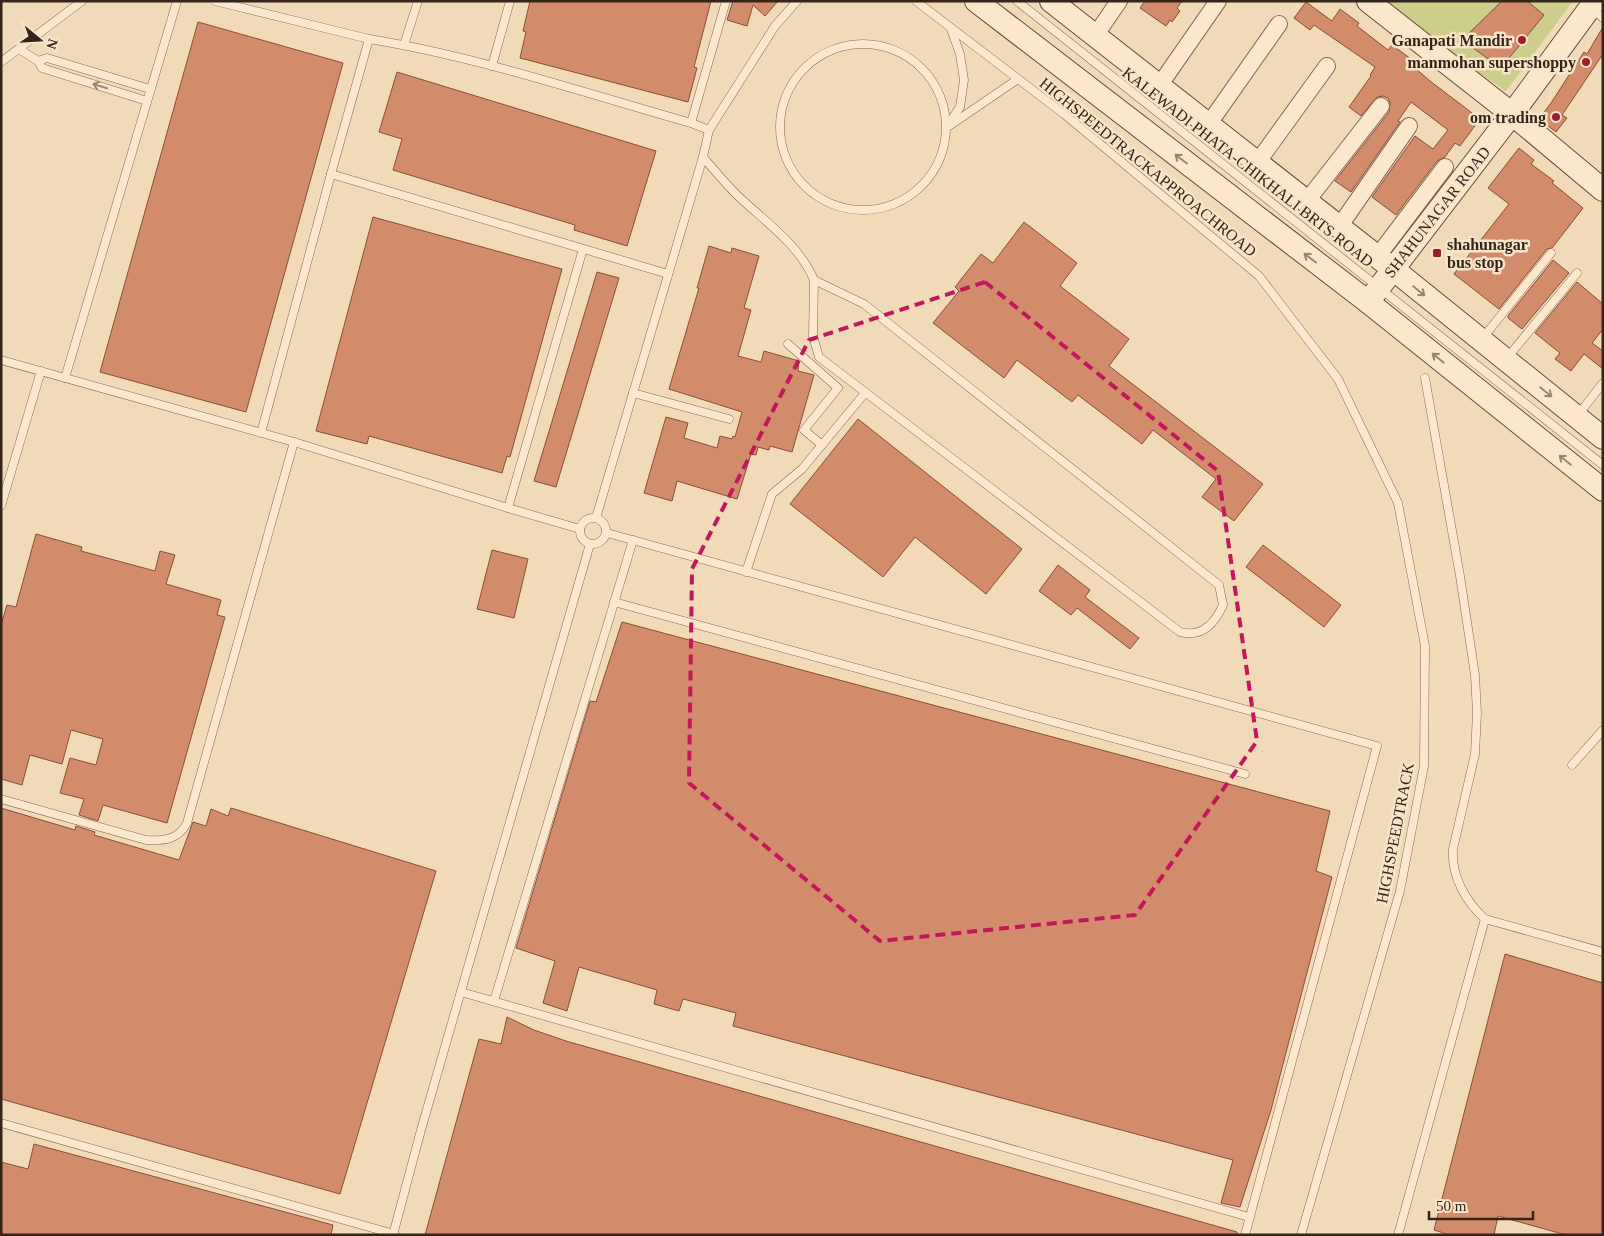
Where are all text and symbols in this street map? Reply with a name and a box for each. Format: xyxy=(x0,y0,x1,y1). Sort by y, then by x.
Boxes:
north arrow xyxy=(15,15,65,65)
place label: Ganapati Mandir xyxy=(1392,32,1512,50)
marker: Ganapati Mandir xyxy=(1516,34,1528,46)
text: N xyxy=(43,37,61,51)
place label: manmohan supershoppy xyxy=(1408,54,1576,72)
marker: manmohan supershoppy xyxy=(1580,56,1592,68)
street label: KALEWADI PHATA-CHIKHALI BRTS ROAD xyxy=(1119,64,1377,270)
street label: HIGHSPEEDTRACKAPPROACHROAD xyxy=(1036,74,1260,260)
one-way arrow xyxy=(93,81,109,90)
place label: om trading xyxy=(1470,109,1546,127)
marker: om trading xyxy=(1550,111,1562,123)
street label: SHAHUNAGAR ROAD xyxy=(1381,143,1493,281)
one-way arrow xyxy=(1175,153,1188,164)
place label: shahunagar bus stop xyxy=(1447,236,1528,272)
marker: shahunagar bus stop xyxy=(1431,247,1443,259)
one-way arrow xyxy=(1304,252,1317,263)
one-way arrow xyxy=(1413,285,1426,296)
one-way arrow xyxy=(1431,353,1445,363)
one-way arrow xyxy=(1539,387,1552,398)
one-way arrow xyxy=(1559,454,1572,465)
street label: HIGHSPEEDTRACK xyxy=(1373,761,1417,905)
scale bar xyxy=(1429,1188,1533,1220)
text: 50 m xyxy=(1436,1198,1467,1214)

